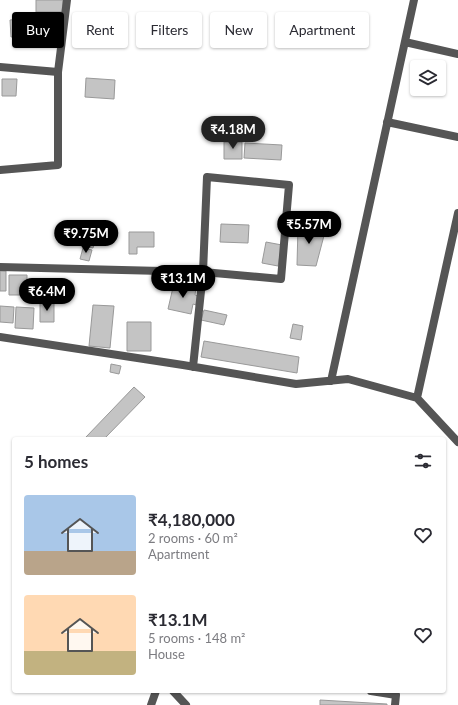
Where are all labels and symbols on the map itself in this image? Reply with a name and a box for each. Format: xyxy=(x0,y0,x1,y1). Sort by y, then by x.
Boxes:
pin: ₹4.18M xyxy=(200,116,266,150)
pin: ₹5.57M xyxy=(276,211,342,245)
pin: ₹9.75M xyxy=(53,220,119,254)
pin: ₹13.1M xyxy=(150,265,216,299)
pin: ₹6.4M xyxy=(19,278,75,312)

